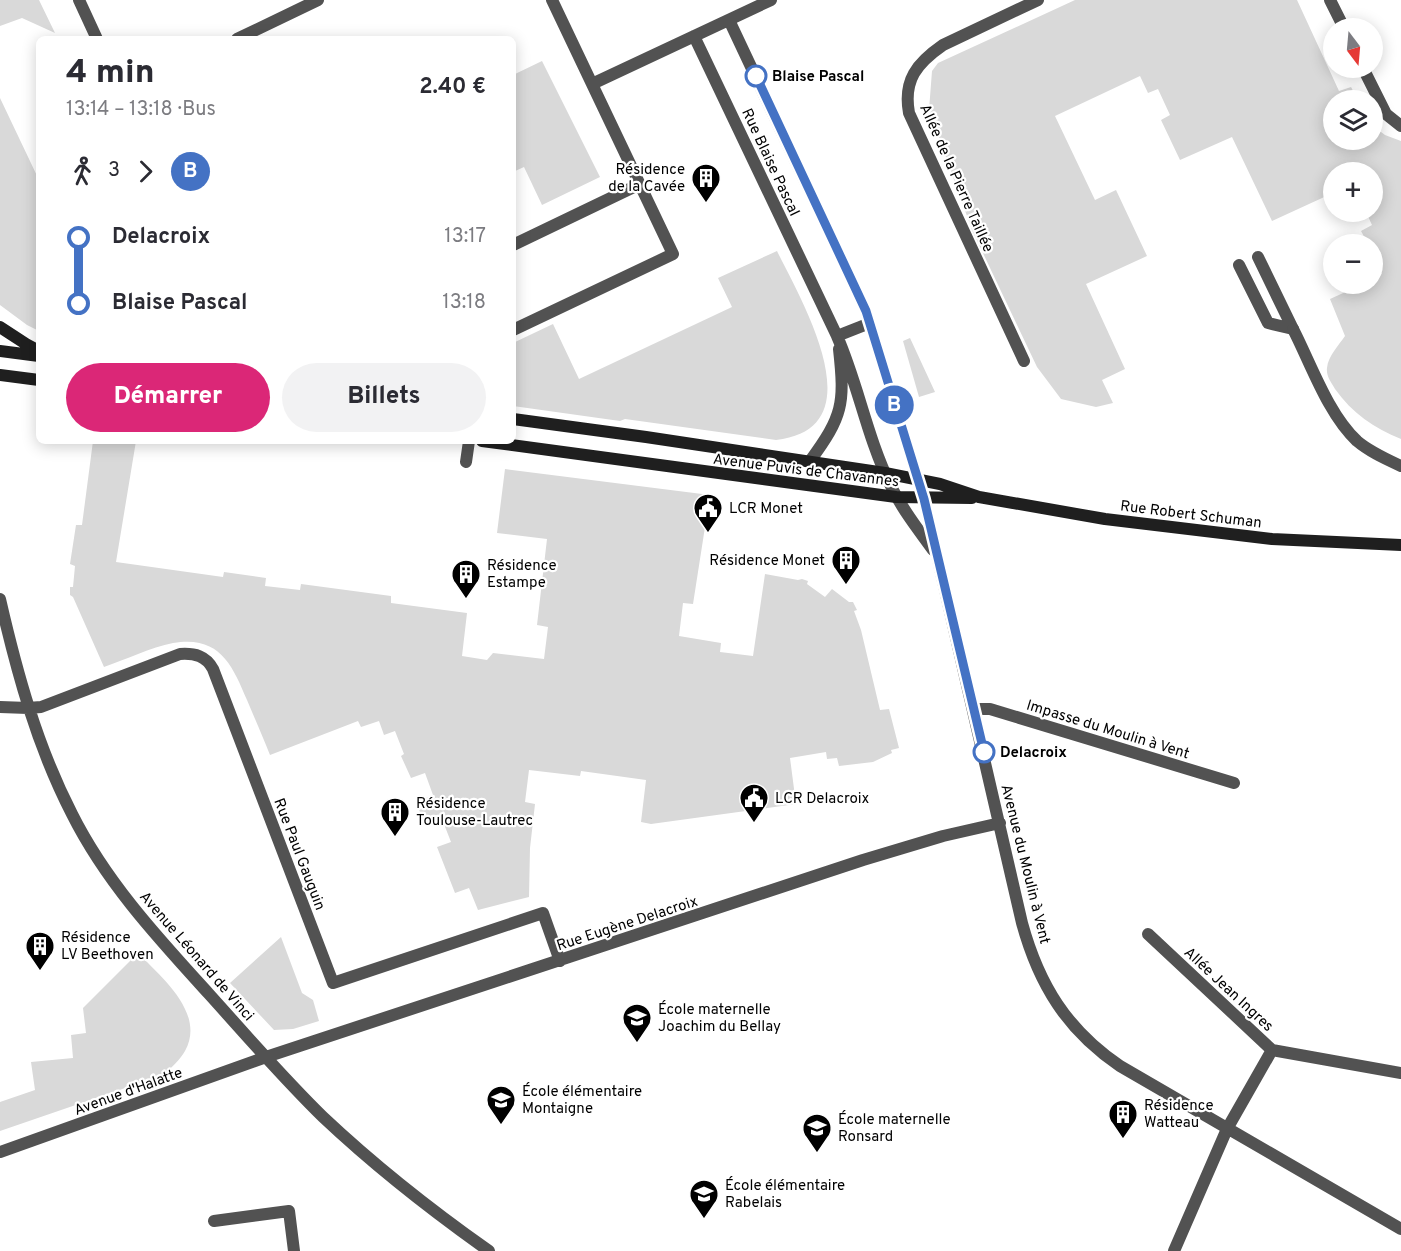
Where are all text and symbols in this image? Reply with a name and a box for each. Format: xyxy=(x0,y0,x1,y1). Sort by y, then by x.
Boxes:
north arrow xyxy=(1323,18,1383,78)
map controls xyxy=(1323,18,1383,294)
text: 4 min xyxy=(66,53,155,95)
marker: Blaise Pascal xyxy=(745,65,767,87)
place label: Blaise Pascal xyxy=(772,68,864,87)
text: 2.40 € xyxy=(419,74,486,101)
button: layers xyxy=(1323,90,1383,150)
text: 13:14 – 13:18 · Bus xyxy=(66,97,216,123)
street label: Allée de la Pierre Taillée xyxy=(914,102,997,256)
street label: Rue Blaise Pascal xyxy=(736,106,803,220)
icon: walk xyxy=(66,155,99,188)
icon: forward xyxy=(129,155,162,188)
text: 3 xyxy=(108,158,120,184)
text: B xyxy=(183,158,198,185)
place label: Résidence de la Cavée xyxy=(608,161,685,197)
building icon: Résidence de la Cavée xyxy=(690,162,722,204)
button: + xyxy=(1323,162,1383,222)
text: Delacroix xyxy=(112,224,210,251)
text: 13:17 xyxy=(444,224,486,250)
button: − xyxy=(1323,234,1383,294)
text: Blaise Pascal xyxy=(112,290,247,317)
text: 13:18 xyxy=(442,290,486,316)
button: Démarrer xyxy=(66,363,270,432)
button: Billets xyxy=(282,363,486,432)
line badge: B xyxy=(874,386,914,424)
text: B xyxy=(887,392,901,419)
street label: Avenue Puvis de Chavannes xyxy=(712,451,900,492)
public building icon: LCR Monet xyxy=(692,492,724,534)
street label: Rue Robert Schuman xyxy=(1119,497,1263,534)
place label: LCR Monet xyxy=(729,500,803,519)
building icon: Résidence Monet xyxy=(830,544,862,586)
place label: Résidence Monet xyxy=(709,552,825,571)
place label: Résidence Estampe xyxy=(487,557,557,593)
building icon: Résidence Estampe xyxy=(450,558,482,600)
street label: Impasse du Moulin à Vent xyxy=(1024,697,1191,764)
marker: Delacroix xyxy=(973,741,995,763)
place label: Delacroix xyxy=(1000,744,1067,763)
public building icon: LCR Delacroix xyxy=(738,782,770,824)
street label: Avenue du Moulin à Vent xyxy=(995,783,1054,946)
place label: LCR Delacroix xyxy=(775,790,870,809)
place label: Résidence Toulouse-Lautrec xyxy=(416,795,533,831)
street label: Rue Paul Gauguin xyxy=(269,796,329,913)
building icon: Résidence Toulouse-Lautrec xyxy=(379,796,411,838)
street label: Avenue Léonard de Vinci xyxy=(134,888,257,1026)
street label: Rue Eugène Delacroix xyxy=(555,893,701,956)
place label: Résidence LV Beethoven xyxy=(61,929,154,965)
building icon: Résidence LV Beethoven xyxy=(24,930,56,972)
street label: Allée Jean Ingres xyxy=(1179,944,1277,1037)
place label: École maternelle Joachim du Bellay xyxy=(658,1000,781,1037)
school or university icon: École maternelle Joachim du Bellay xyxy=(621,1002,653,1044)
street label: Avenue d'Halatte xyxy=(72,1064,185,1121)
place label: École élémentaire Montaigne xyxy=(522,1082,642,1119)
school or university icon: École élémentaire Montaigne xyxy=(485,1084,517,1126)
place label: Résidence Watteau xyxy=(1144,1097,1214,1133)
building icon: Résidence Watteau xyxy=(1107,1098,1139,1140)
place label: École maternelle Ronsard xyxy=(838,1110,951,1147)
school or university icon: École maternelle Ronsard xyxy=(801,1112,833,1154)
place label: École élémentaire Rabelais xyxy=(725,1176,845,1213)
school or university icon: École élémentaire Rabelais xyxy=(688,1178,720,1220)

